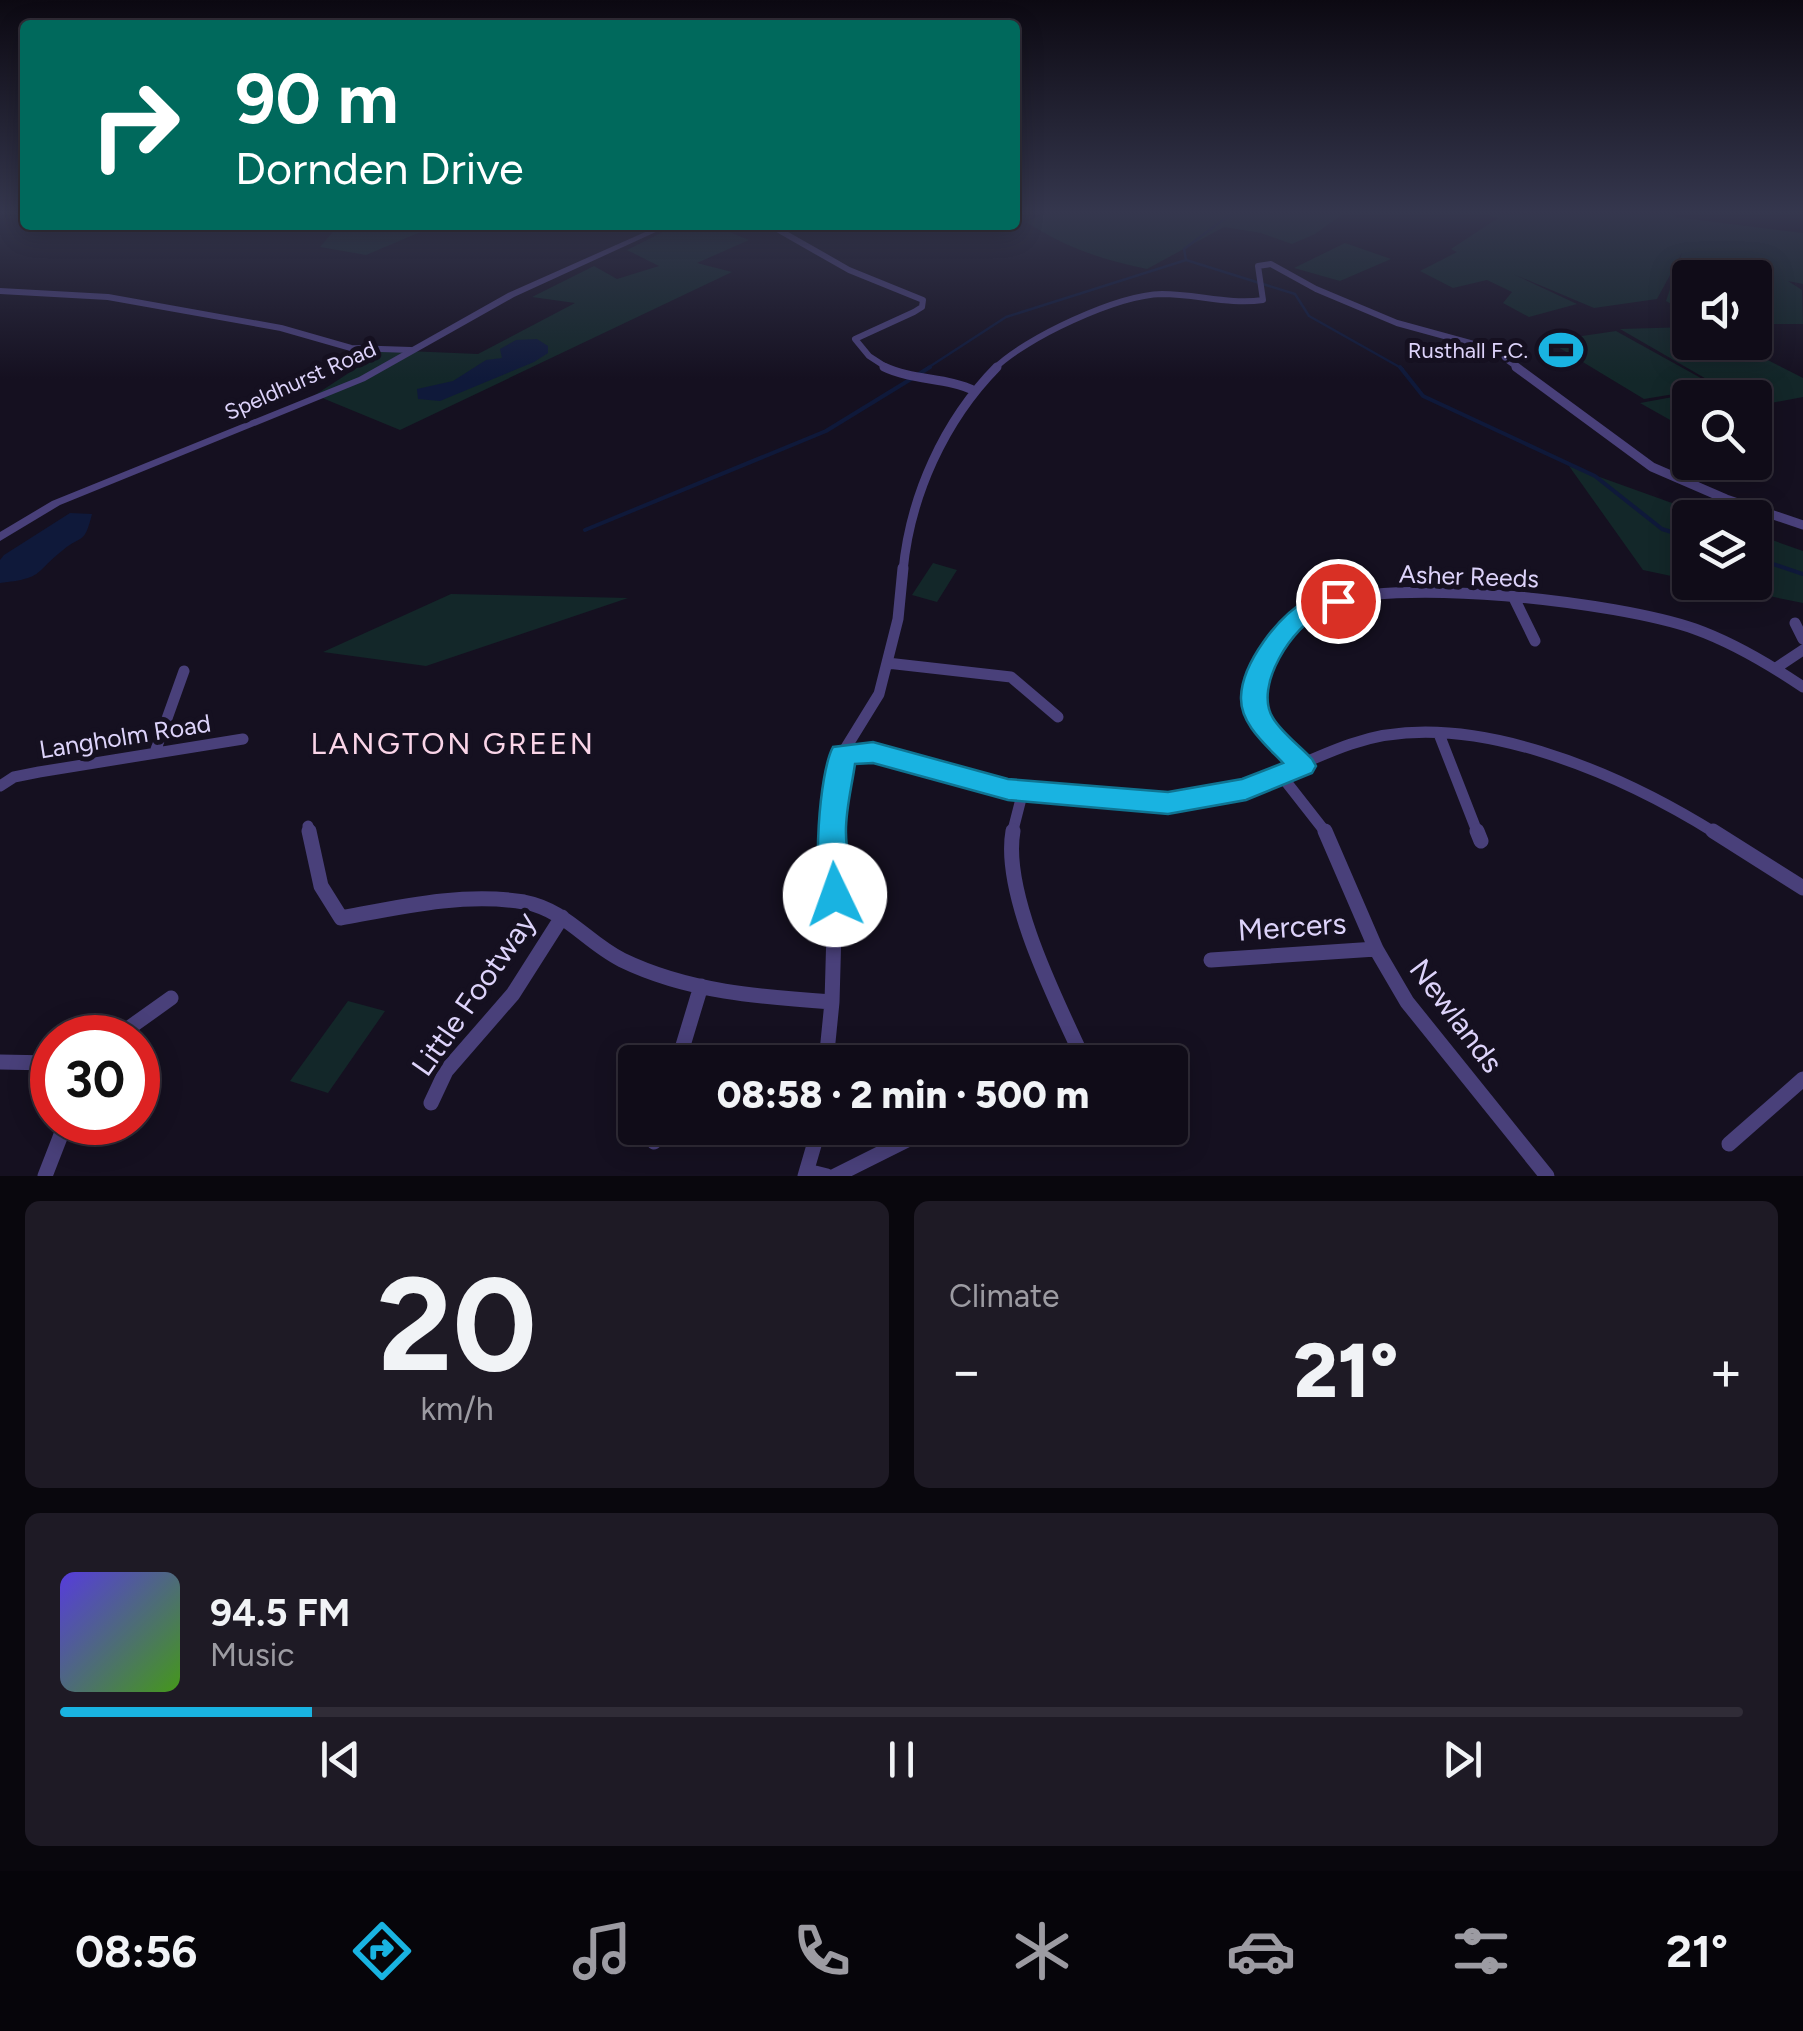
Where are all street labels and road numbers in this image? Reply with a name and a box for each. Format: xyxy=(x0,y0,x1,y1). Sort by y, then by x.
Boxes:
street label: Speldhurst Road xyxy=(220,335,380,426)
street label: Asher Reeds xyxy=(1398,559,1540,593)
street label: Langholm Road xyxy=(37,708,213,764)
street label: Little Footway xyxy=(403,904,544,1083)
street label: Mercers xyxy=(1236,904,1347,949)
street label: Newlands xyxy=(1402,951,1511,1080)

